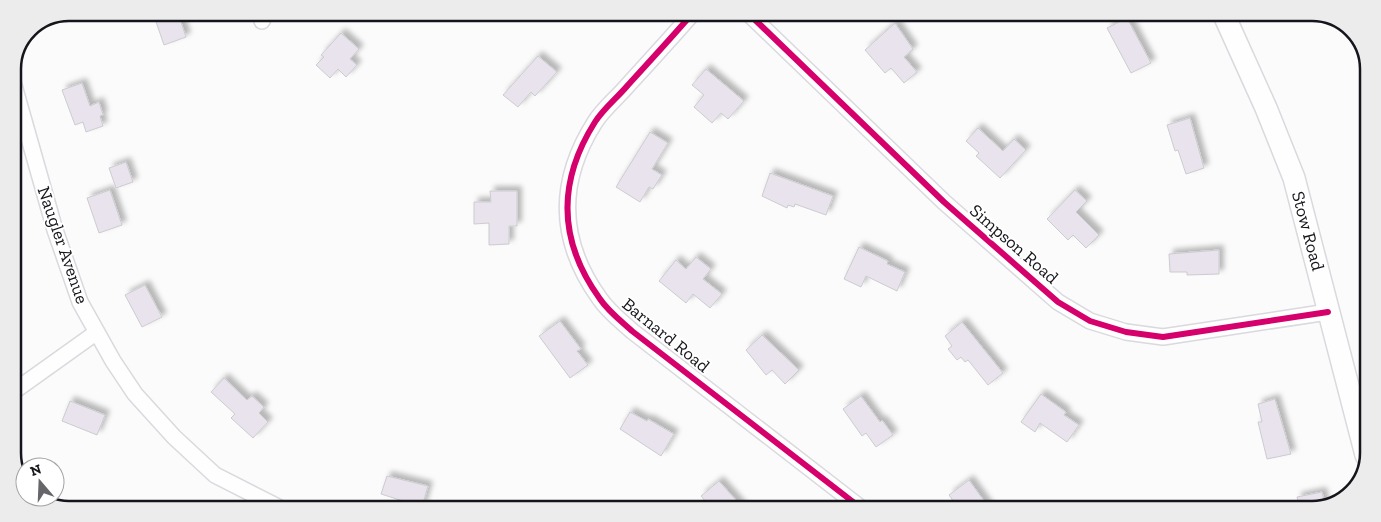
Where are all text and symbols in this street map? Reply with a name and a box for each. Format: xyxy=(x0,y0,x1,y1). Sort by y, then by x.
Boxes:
street label: Naugler Avenue xyxy=(33,183,93,307)
street label: Stow Road xyxy=(1287,189,1329,273)
street label: Simpson Road xyxy=(965,200,1063,289)
street label: Barnard Road xyxy=(618,293,714,377)
north arrow xyxy=(15,457,65,507)
text: N xyxy=(28,460,44,480)

